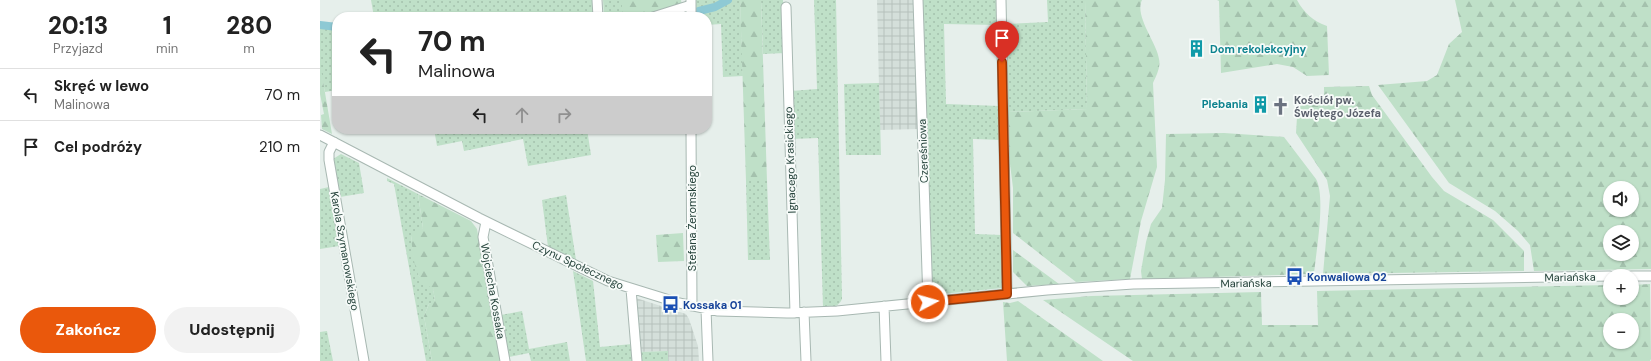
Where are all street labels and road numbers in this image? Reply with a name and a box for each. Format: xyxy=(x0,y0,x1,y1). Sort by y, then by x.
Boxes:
street label: Ignacego Krasickiego xyxy=(781,106,799,214)
street label: Czereśniowa xyxy=(915,119,931,183)
street label: Stefana Żeromskiego xyxy=(685,165,699,271)
street label: Karola Szymanowskiego xyxy=(328,190,362,312)
street label: Czynu Społecznego xyxy=(530,238,626,292)
street label: Wojciecha Kossaka xyxy=(478,242,508,340)
street label: Mariańska xyxy=(1544,270,1596,284)
street label: Mariańska xyxy=(1220,276,1272,290)

